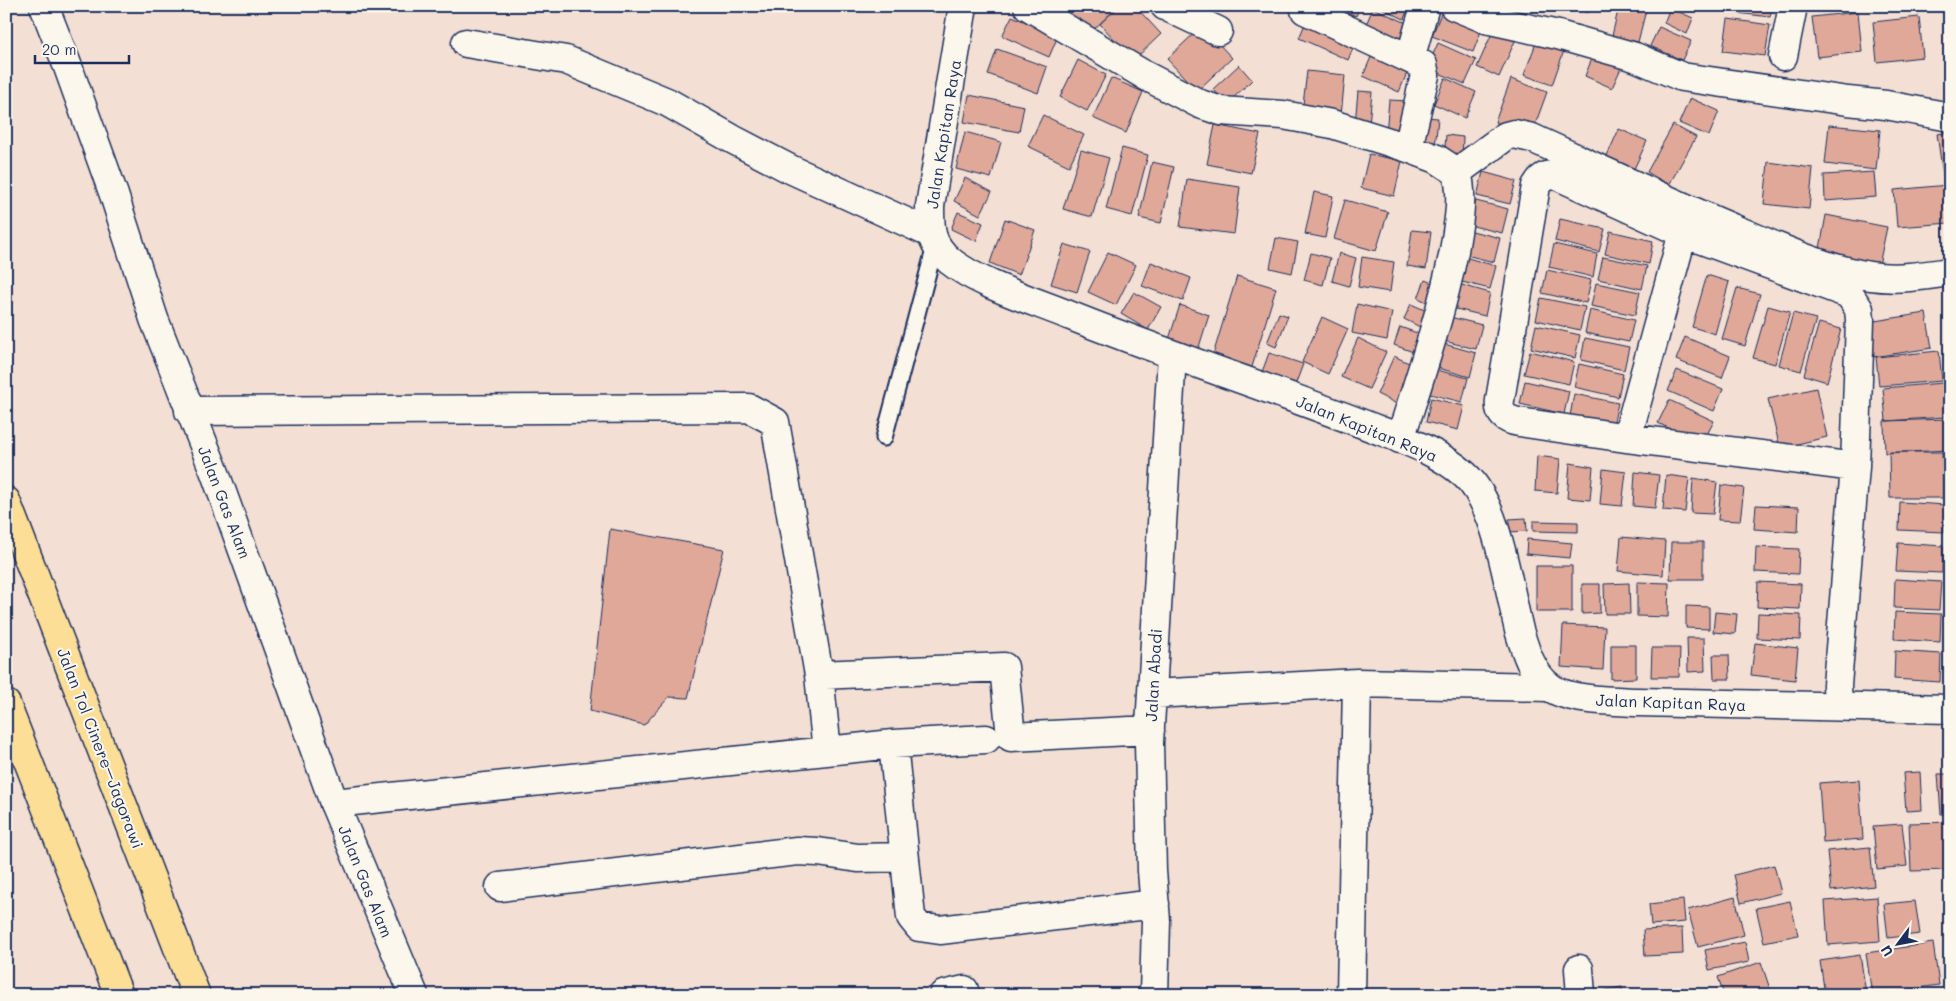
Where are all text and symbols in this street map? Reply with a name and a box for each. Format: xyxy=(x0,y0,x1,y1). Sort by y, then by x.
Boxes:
scale bar xyxy=(35,32,129,64)
text: 20 m xyxy=(42,39,76,59)
street label: Jalan Kapitan Raya xyxy=(921,58,965,210)
street label: Jalan Kapitan Raya xyxy=(1293,390,1441,466)
street label: Jalan Gas Alam xyxy=(194,443,256,561)
street label: Jalan Abadi xyxy=(1140,628,1166,722)
street label: Jalan Tol Cinere–Jagorawi xyxy=(53,645,149,851)
street label: Jalan Kapitan Raya xyxy=(1595,689,1747,715)
street label: Jalan Gas Alam xyxy=(334,822,398,940)
north arrow xyxy=(1874,918,1924,968)
text: U xyxy=(1876,942,1897,960)

